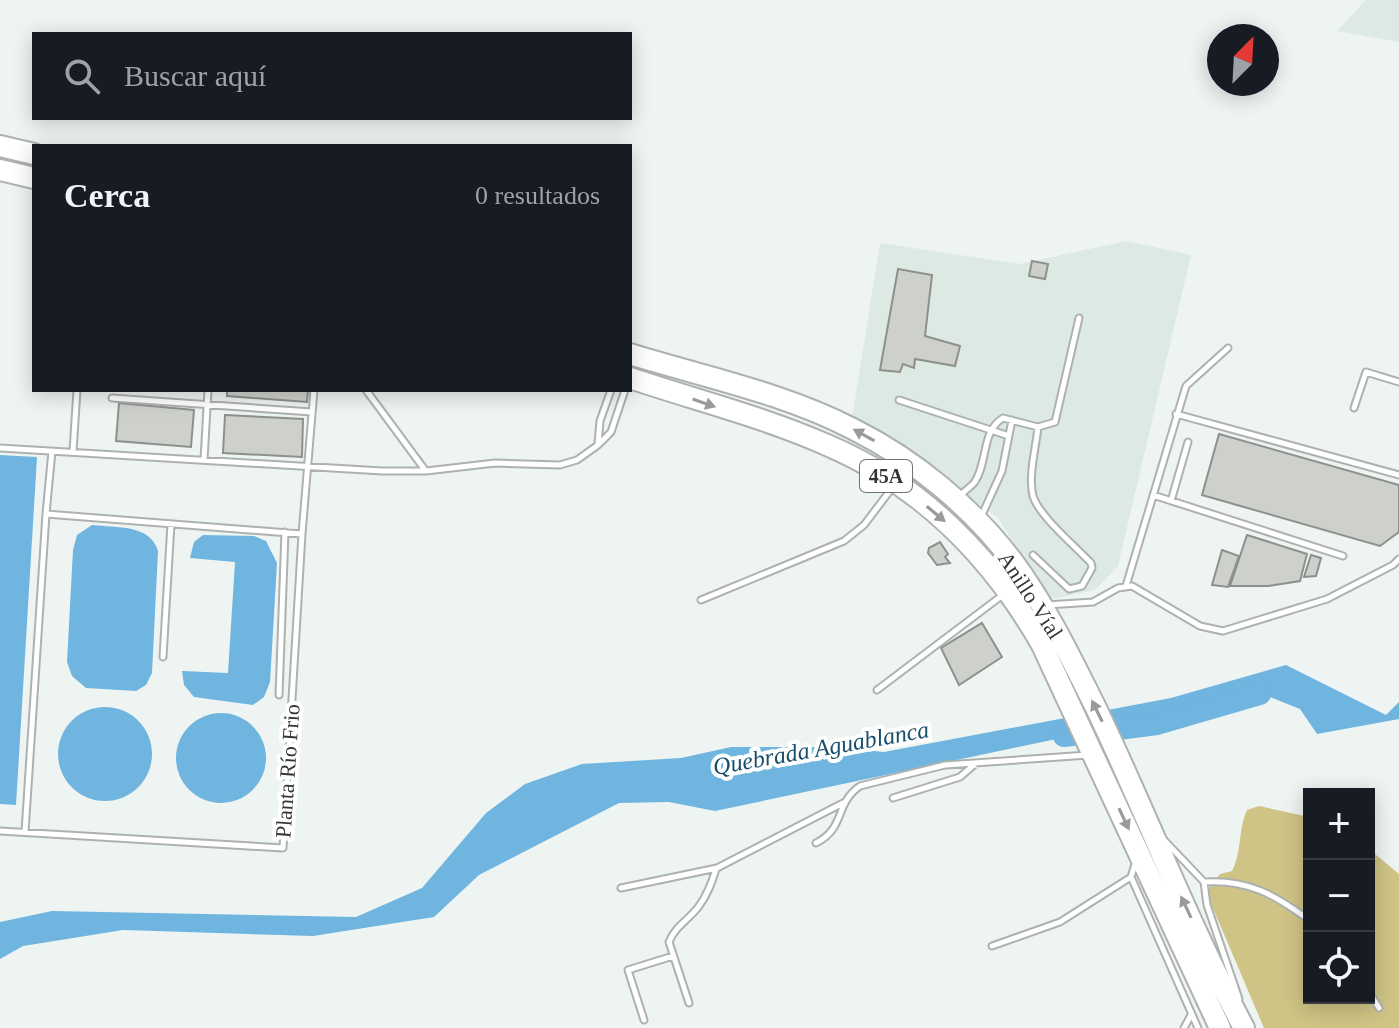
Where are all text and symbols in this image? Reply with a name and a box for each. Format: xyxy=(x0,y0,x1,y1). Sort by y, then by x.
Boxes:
north arrow xyxy=(1207,24,1279,96)
search box xyxy=(32,32,632,120)
icon: search xyxy=(60,54,104,98)
text: Buscar aquí xyxy=(124,59,266,92)
text: Cerca xyxy=(64,177,150,214)
text: 0 resultados xyxy=(475,181,600,210)
one-way arrow xyxy=(692,397,716,409)
one-way arrow xyxy=(853,428,876,441)
road number: 45A xyxy=(860,460,912,492)
one-way arrow xyxy=(926,505,946,522)
street label: Anillo Víal xyxy=(993,547,1068,644)
one-way arrow xyxy=(1090,699,1104,723)
street label: Planta Río Frio xyxy=(270,703,305,839)
water label: Quebrada Aguablanca xyxy=(711,716,931,780)
map controls xyxy=(1303,788,1375,1004)
button: + xyxy=(1303,788,1375,860)
one-way arrow xyxy=(1117,807,1130,831)
button: − xyxy=(1303,860,1375,932)
one-way arrow xyxy=(1179,895,1193,919)
button: locate xyxy=(1303,932,1375,1004)

